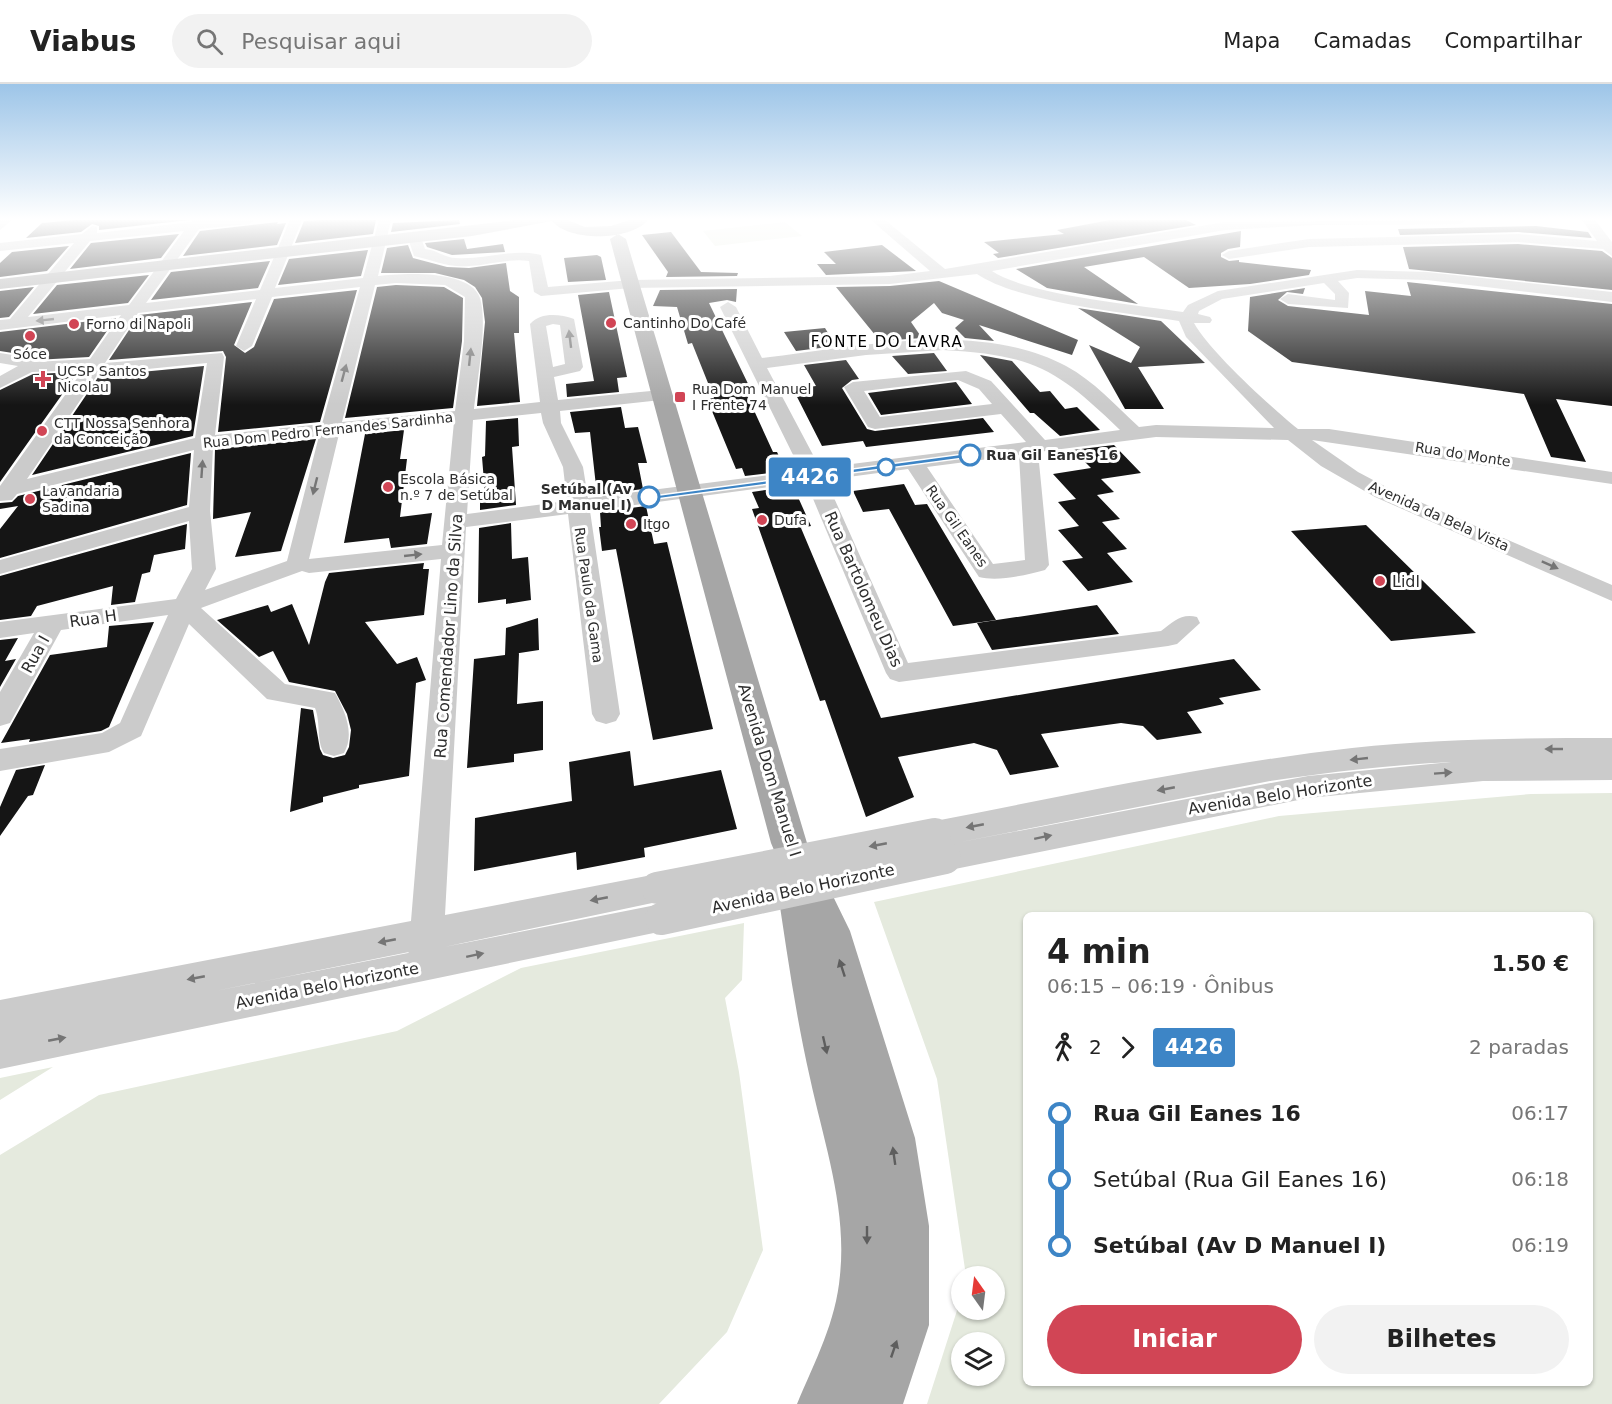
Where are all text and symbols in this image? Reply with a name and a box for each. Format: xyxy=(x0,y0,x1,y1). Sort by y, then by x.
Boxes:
search box xyxy=(172,14,592,68)
text: Viabus xyxy=(30,25,136,58)
icon: search xyxy=(193,25,226,58)
text: Pesquisar aqui xyxy=(241,29,401,54)
text: Mapa xyxy=(1223,29,1280,53)
text: Camadas xyxy=(1313,29,1411,53)
text: Compartilhar xyxy=(1444,29,1582,53)
one-way arrow xyxy=(35,315,54,325)
place label: Cantinho Do Café xyxy=(623,315,746,331)
place label: Forno di Napoli xyxy=(86,316,191,332)
marker: Cantinho Do Café xyxy=(604,316,618,330)
marker: Forno di Napoli xyxy=(67,317,81,331)
marker: Sóce xyxy=(23,329,37,343)
one-way arrow xyxy=(565,329,575,348)
district label: FONTE DO LAVRA xyxy=(811,333,963,351)
place label: Sóce xyxy=(13,346,47,362)
one-way arrow xyxy=(465,348,474,367)
place label: UCSP Santos Nicolau xyxy=(57,363,147,395)
one-way arrow xyxy=(340,364,350,382)
marker: UCSP Santos Nicolau xyxy=(34,370,52,388)
place label: Rua Dom Manuel I Frente 74 xyxy=(692,381,811,413)
marker: Rua Dom Manuel I Frente 74 xyxy=(673,390,687,404)
street label: Rua Dom Pedro Fernandes Sardinha xyxy=(202,409,454,451)
place label: CTT Nossa Senhora da Conceição xyxy=(54,415,190,447)
marker: CTT Nossa Senhora da Conceição xyxy=(35,424,49,438)
street label: Rua do Monte xyxy=(1414,439,1512,469)
marker: Rua Gil Eanes 16 xyxy=(959,444,981,466)
place label: Rua Gil Eanes 16 xyxy=(986,447,1118,463)
line badge: 4426 xyxy=(768,458,852,496)
unlabelled marker xyxy=(877,458,895,476)
one-way arrow xyxy=(197,460,207,479)
text: 4426 xyxy=(781,465,839,489)
place label: Escola Básica n.º 7 de Setúbal xyxy=(400,471,513,503)
one-way arrow xyxy=(309,477,319,495)
street label: Avenida da Bela Vista xyxy=(1366,478,1512,554)
marker: Escola Básica n.º 7 de Setúbal xyxy=(381,480,395,494)
place label: Setúbal (Av D Manuel I) xyxy=(541,481,632,513)
street label: Rua Gil Eanes xyxy=(923,482,991,570)
place label: Lavandaria Sadina xyxy=(42,483,120,515)
marker: Setúbal (Av D Manuel I) xyxy=(638,486,660,508)
marker: Lavandaria Sadina xyxy=(23,492,37,506)
street label: Rua Bartolomeu Dias xyxy=(821,508,907,670)
place label: Dufa xyxy=(774,512,807,528)
street label: Rua Comendador Lino da Silva xyxy=(430,513,467,759)
marker: Dufa xyxy=(755,513,769,527)
place label: Itgo xyxy=(643,516,670,532)
marker: Itgo xyxy=(624,517,638,531)
street label: Rua Paulo da Gama xyxy=(572,526,606,664)
one-way arrow xyxy=(404,550,423,560)
one-way arrow xyxy=(1542,560,1560,570)
place label: Lidl xyxy=(1392,572,1420,591)
marker: Lidl xyxy=(1373,574,1387,588)
street label: Rua H xyxy=(68,606,118,631)
street label: Rua I xyxy=(17,632,53,676)
street label: Avenida Dom Manuel I xyxy=(734,681,805,859)
one-way arrow xyxy=(1544,744,1563,754)
one-way arrow xyxy=(1349,754,1368,764)
one-way arrow xyxy=(1433,769,1452,778)
street label: Avenida Belo Horizonte xyxy=(1187,771,1374,818)
one-way arrow xyxy=(1157,784,1176,793)
one-way arrow xyxy=(965,822,984,831)
one-way arrow xyxy=(1034,832,1053,842)
one-way arrow xyxy=(868,841,887,850)
street label: Avenida Belo Horizonte xyxy=(710,860,896,917)
one-way arrow xyxy=(589,895,608,904)
text: 4 min xyxy=(1047,932,1151,971)
one-way arrow xyxy=(377,937,396,946)
one-way arrow xyxy=(466,950,484,960)
text: 1.50 € xyxy=(1492,951,1569,976)
street label: Avenida Belo Horizonte xyxy=(234,958,420,1013)
one-way arrow xyxy=(837,959,846,977)
one-way arrow xyxy=(186,974,205,983)
text: 06:15 – 06:19 · Ônibus xyxy=(1047,974,1274,998)
icon: walk xyxy=(1047,1031,1080,1064)
icon: forward xyxy=(1111,1031,1144,1064)
one-way arrow xyxy=(48,1034,67,1044)
text: 2 xyxy=(1089,1035,1102,1059)
text: 4426 xyxy=(1165,1035,1223,1059)
text: 2 paradas xyxy=(1469,1035,1569,1059)
one-way arrow xyxy=(820,1036,830,1054)
text: Rua Gil Eanes 16 xyxy=(1093,1101,1301,1126)
text: 06:17 xyxy=(1511,1101,1569,1125)
one-way arrow xyxy=(890,1146,899,1165)
text: Setúbal (Rua Gil Eanes 16) xyxy=(1093,1167,1387,1192)
text: 06:18 xyxy=(1511,1167,1569,1191)
one-way arrow xyxy=(862,1226,872,1245)
text: Setúbal (Av D Manuel I) xyxy=(1093,1233,1386,1258)
text: 06:19 xyxy=(1511,1233,1569,1257)
north arrow xyxy=(951,1266,1005,1320)
map controls xyxy=(951,1266,1005,1386)
button: Iniciar xyxy=(1047,1305,1302,1374)
button: Bilhetes xyxy=(1314,1305,1569,1374)
button: layers xyxy=(951,1332,1005,1386)
one-way arrow xyxy=(890,1340,900,1358)

